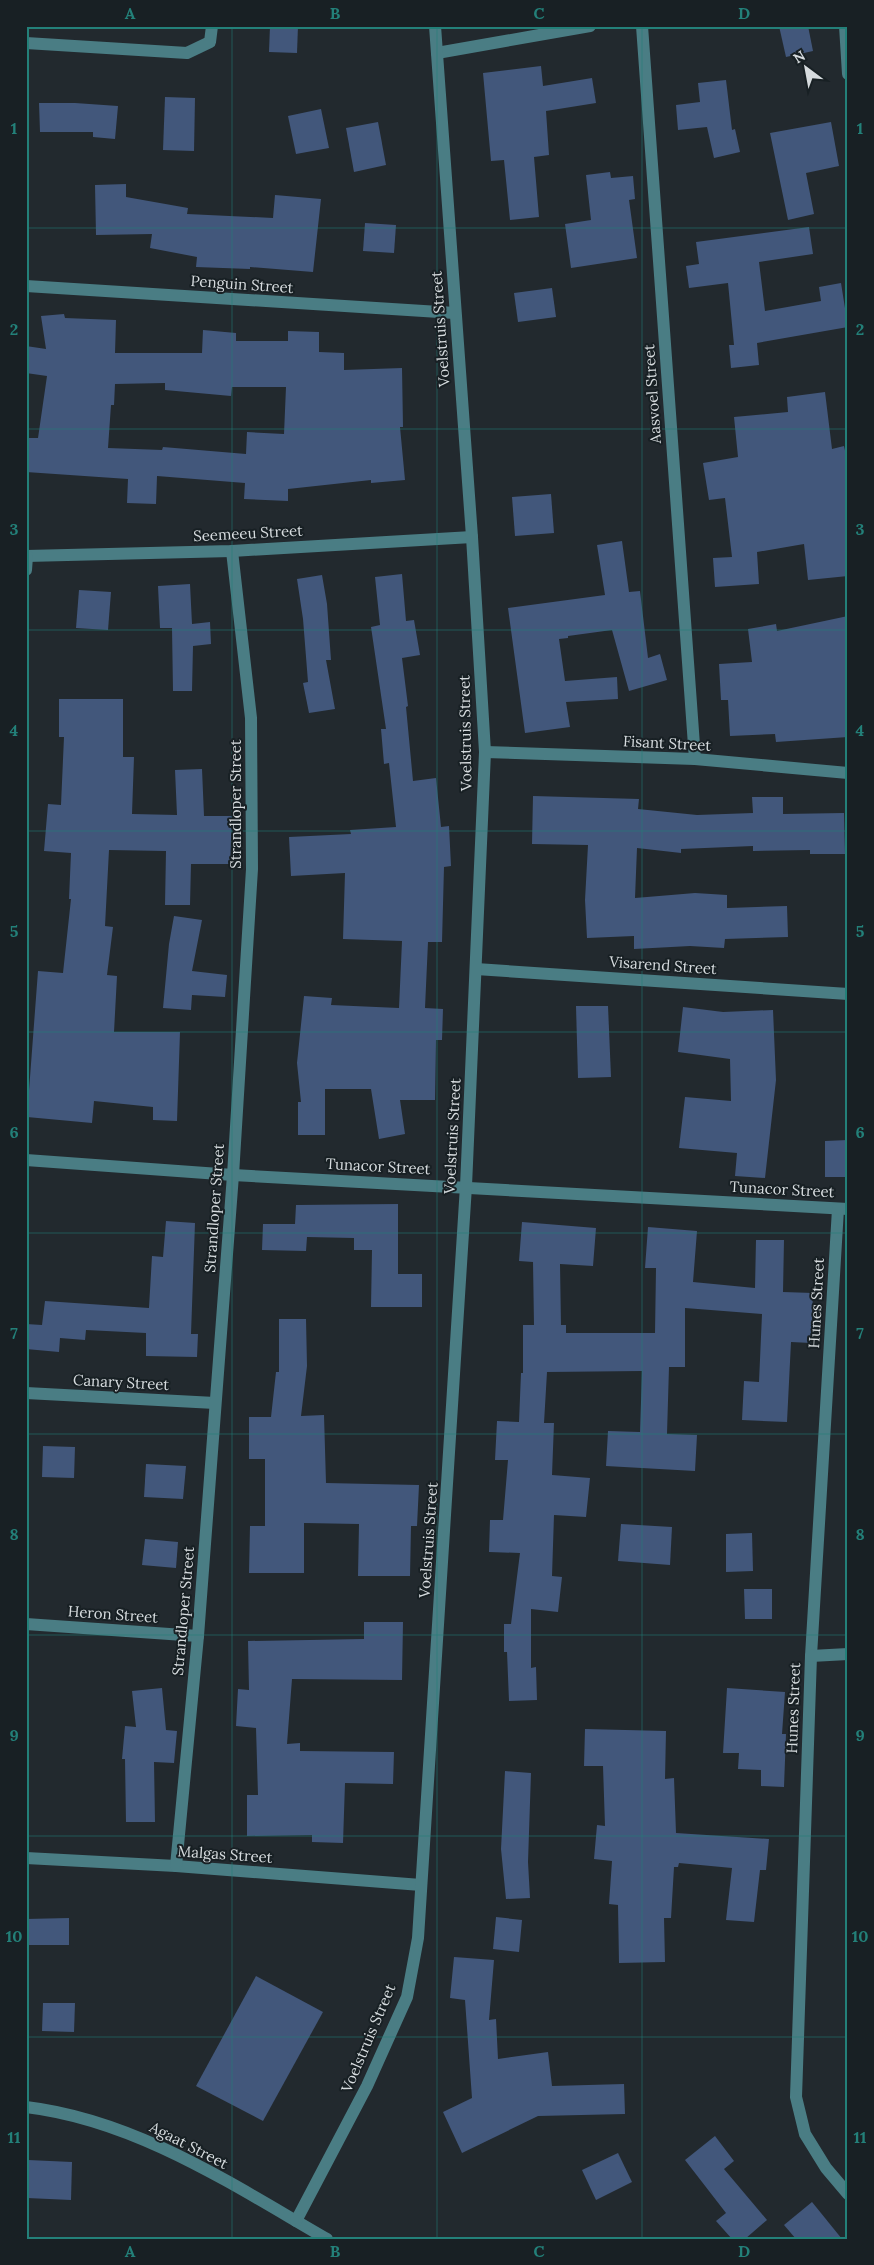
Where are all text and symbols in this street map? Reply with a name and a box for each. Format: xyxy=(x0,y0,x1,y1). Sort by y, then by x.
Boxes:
text: A xyxy=(125,3,136,23)
text: B xyxy=(330,3,341,23)
text: C xyxy=(533,3,545,23)
text: D xyxy=(738,3,750,23)
north arrow xyxy=(782,42,832,92)
text: N xyxy=(790,46,809,67)
text: 1 xyxy=(11,118,17,138)
text: 1 xyxy=(857,118,863,138)
street label: Voelstruis Street xyxy=(426,270,454,389)
street label: Penguin Street xyxy=(190,271,294,297)
text: 2 xyxy=(10,319,18,339)
text: 2 xyxy=(856,319,864,339)
street label: Aasvoel Street xyxy=(639,344,665,445)
text: 3 xyxy=(10,519,19,539)
text: 3 xyxy=(856,519,865,539)
street label: Seemeeu Street xyxy=(193,521,303,545)
street label: Voelstruis Street xyxy=(454,675,476,792)
text: 4 xyxy=(10,720,19,740)
text: 4 xyxy=(856,720,865,740)
street label: Fisant Street xyxy=(622,731,712,755)
street label: Strandloper Street xyxy=(226,739,245,869)
text: 5 xyxy=(10,921,19,941)
text: 5 xyxy=(856,921,865,941)
street label: Visarend Street xyxy=(608,952,717,978)
street label: Voelstruis Street xyxy=(439,1077,465,1195)
text: 6 xyxy=(9,1122,19,1142)
text: 6 xyxy=(855,1122,865,1142)
street label: Strandloper Street xyxy=(200,1143,228,1273)
street label: Tunacor Street xyxy=(325,1154,431,1178)
street label: Tunacor Street xyxy=(729,1177,835,1201)
street label: Hunes Street xyxy=(804,1257,828,1349)
text: 7 xyxy=(10,1323,18,1343)
text: 7 xyxy=(856,1323,864,1343)
street label: Canary Street xyxy=(72,1370,170,1394)
street label: Voelstruis Street xyxy=(414,1481,442,1600)
text: 8 xyxy=(9,1524,19,1544)
text: 8 xyxy=(855,1524,865,1544)
street label: Strandloper Street xyxy=(168,1546,198,1676)
street label: Heron Street xyxy=(67,1601,159,1627)
street label: Hunes Street xyxy=(782,1662,804,1754)
text: 9 xyxy=(9,1725,19,1745)
text: 9 xyxy=(855,1725,865,1745)
street label: Malgas Street xyxy=(177,1841,273,1867)
text: 10 xyxy=(6,1926,22,1946)
text: 10 xyxy=(852,1926,868,1946)
street label: Voelstruis Street xyxy=(336,1981,399,2096)
street label: Agaat Street xyxy=(146,2117,232,2173)
text: 11 xyxy=(8,2127,21,2147)
text: 11 xyxy=(854,2127,867,2147)
text: A xyxy=(125,2241,136,2261)
text: B xyxy=(330,2241,341,2261)
text: C xyxy=(533,2241,545,2261)
text: D xyxy=(738,2241,750,2261)

